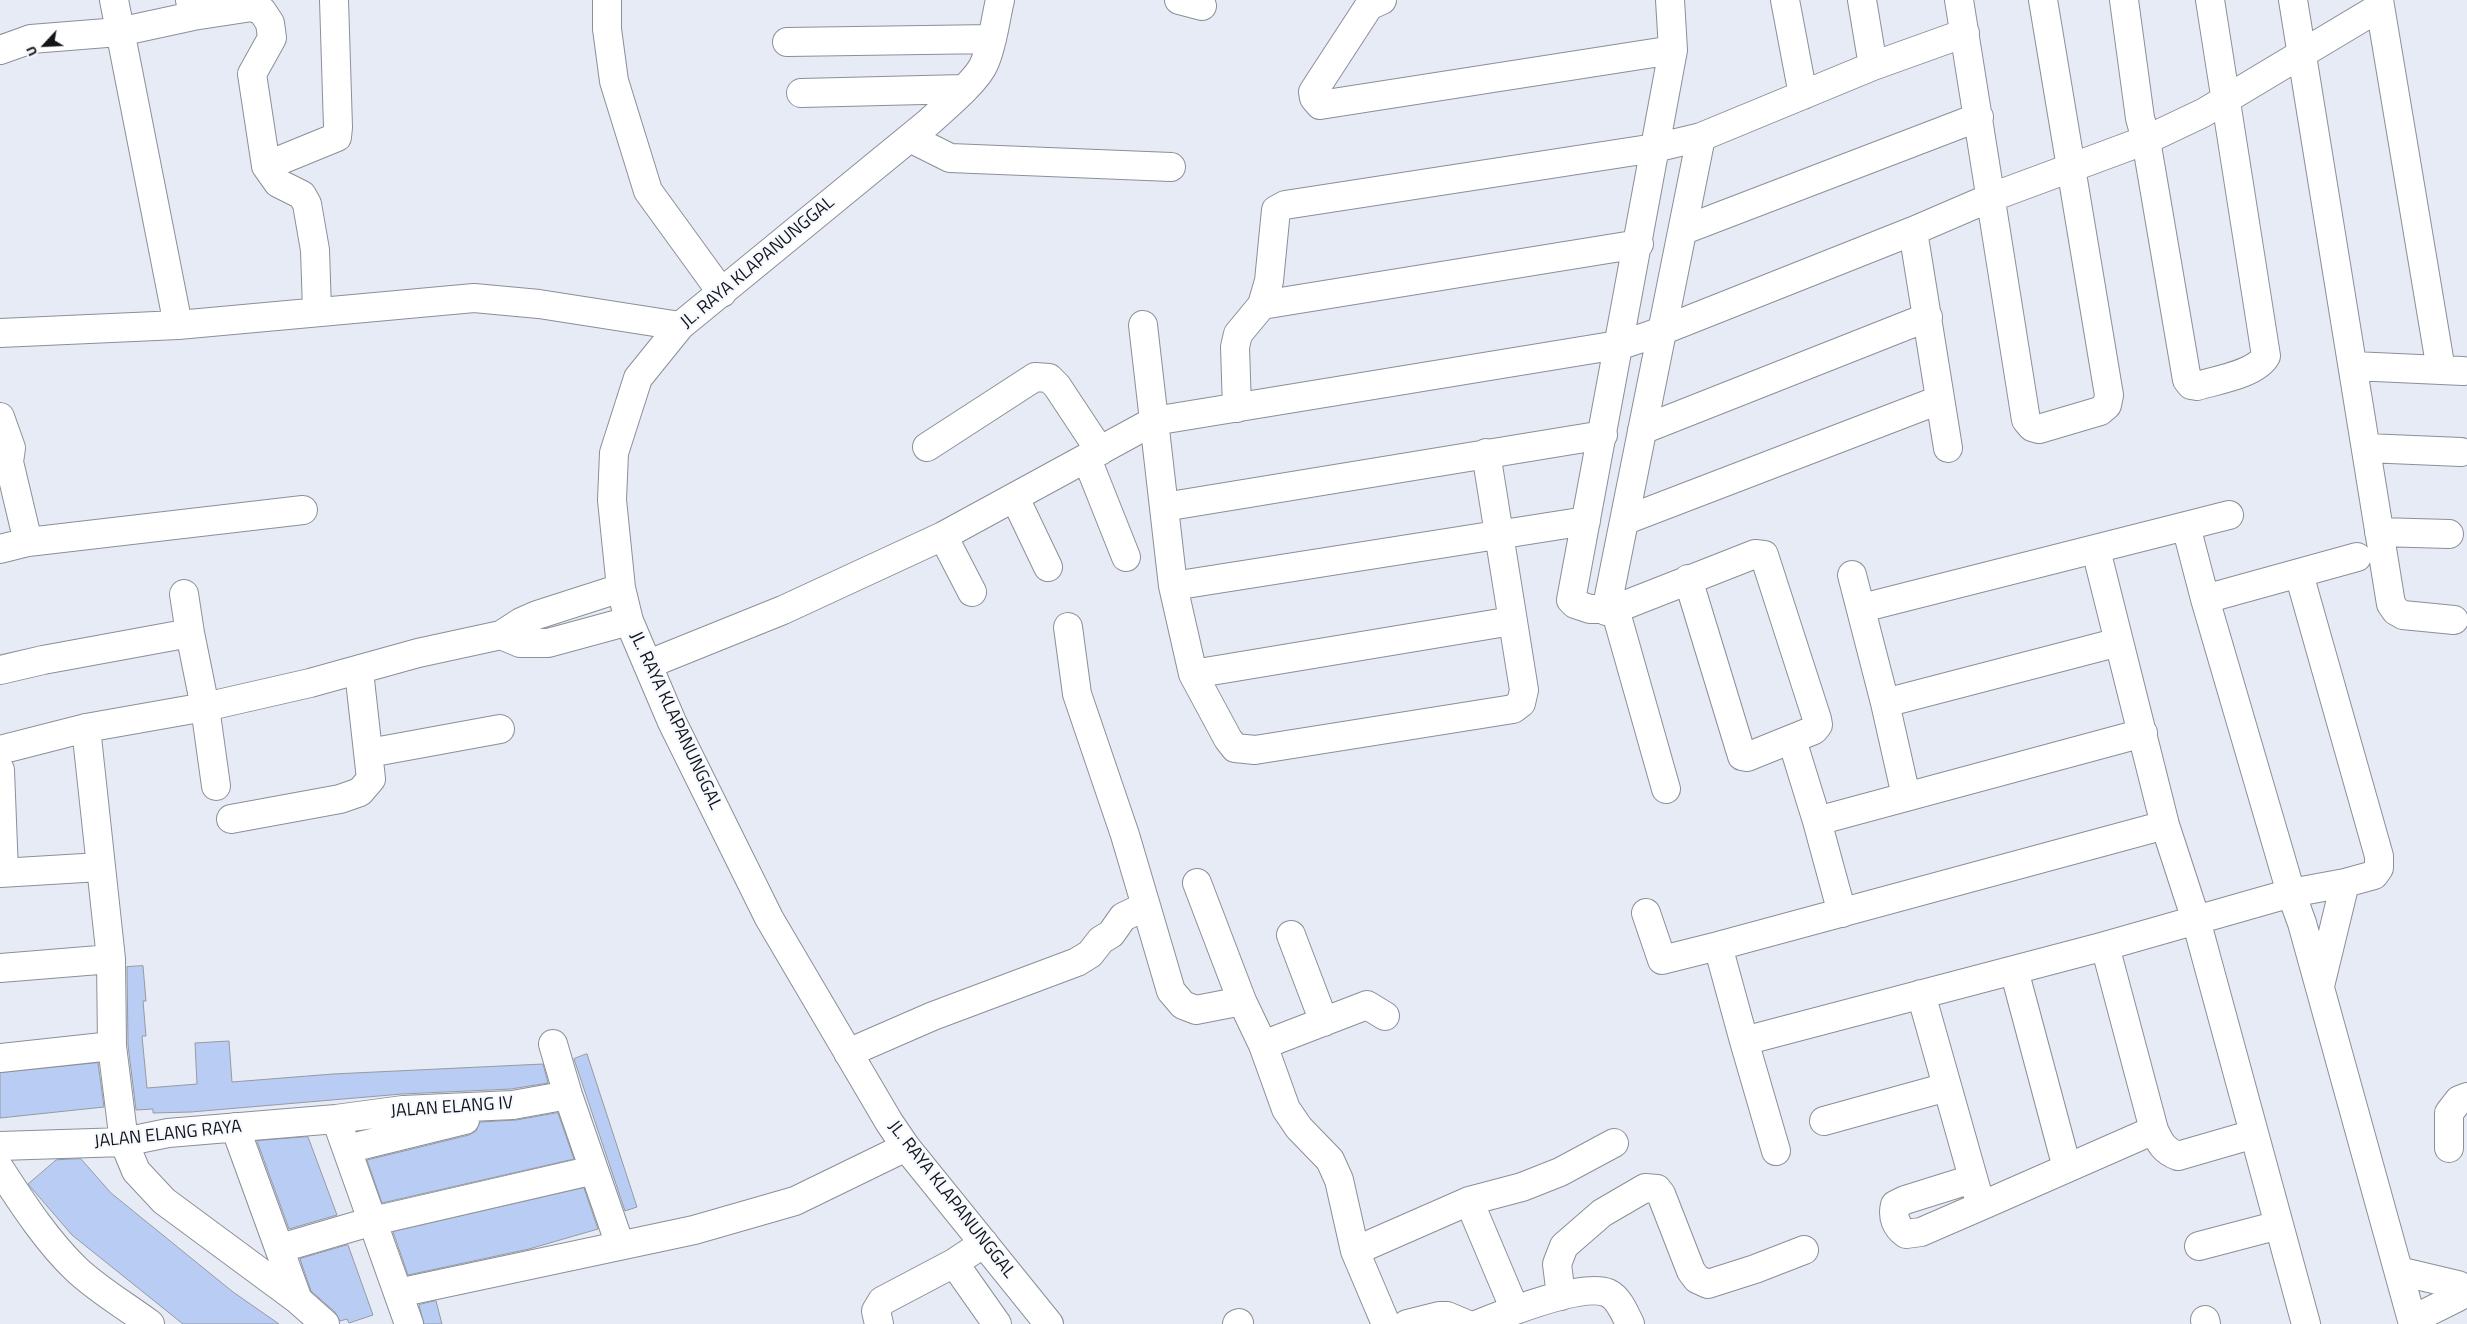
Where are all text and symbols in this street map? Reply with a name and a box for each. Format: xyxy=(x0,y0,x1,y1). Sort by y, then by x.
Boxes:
north arrow xyxy=(20,20,70,70)
text: U xyxy=(20,43,42,60)
street label: JL. RAYA KLAPANUNGGAL xyxy=(677,192,839,334)
street label: JL. RAYA KLAPANUNGGAL xyxy=(624,629,726,813)
street label: JALAN ELANG IV xyxy=(390,1093,514,1123)
street label: JALAN ELANG RAYA xyxy=(93,1117,243,1153)
street label: JL. RAYA KLAPANUNGGAL xyxy=(883,1117,1019,1283)

